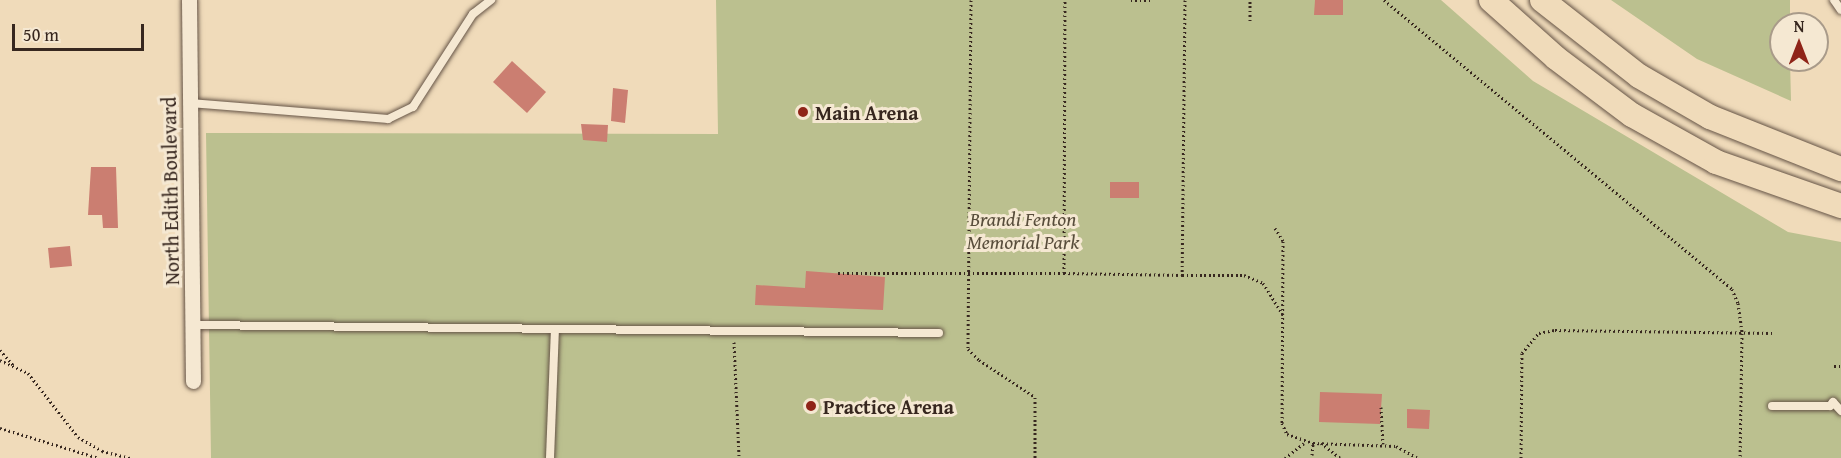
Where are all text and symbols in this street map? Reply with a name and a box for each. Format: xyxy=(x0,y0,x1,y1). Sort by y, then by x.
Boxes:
scale bar xyxy=(15,12,147,50)
north arrow xyxy=(1769,12,1829,72)
text: N xyxy=(1794,14,1804,38)
text: 50 m xyxy=(23,21,59,48)
street label: North Edith Boulevard xyxy=(156,97,184,285)
place label: Main Arena xyxy=(815,100,918,124)
marker: Main Arena xyxy=(796,105,810,119)
park label: Brandi Fenton Memorial Park xyxy=(967,206,1079,253)
place label: Practice Arena xyxy=(823,394,954,418)
marker: Practice Arena xyxy=(804,399,818,413)

